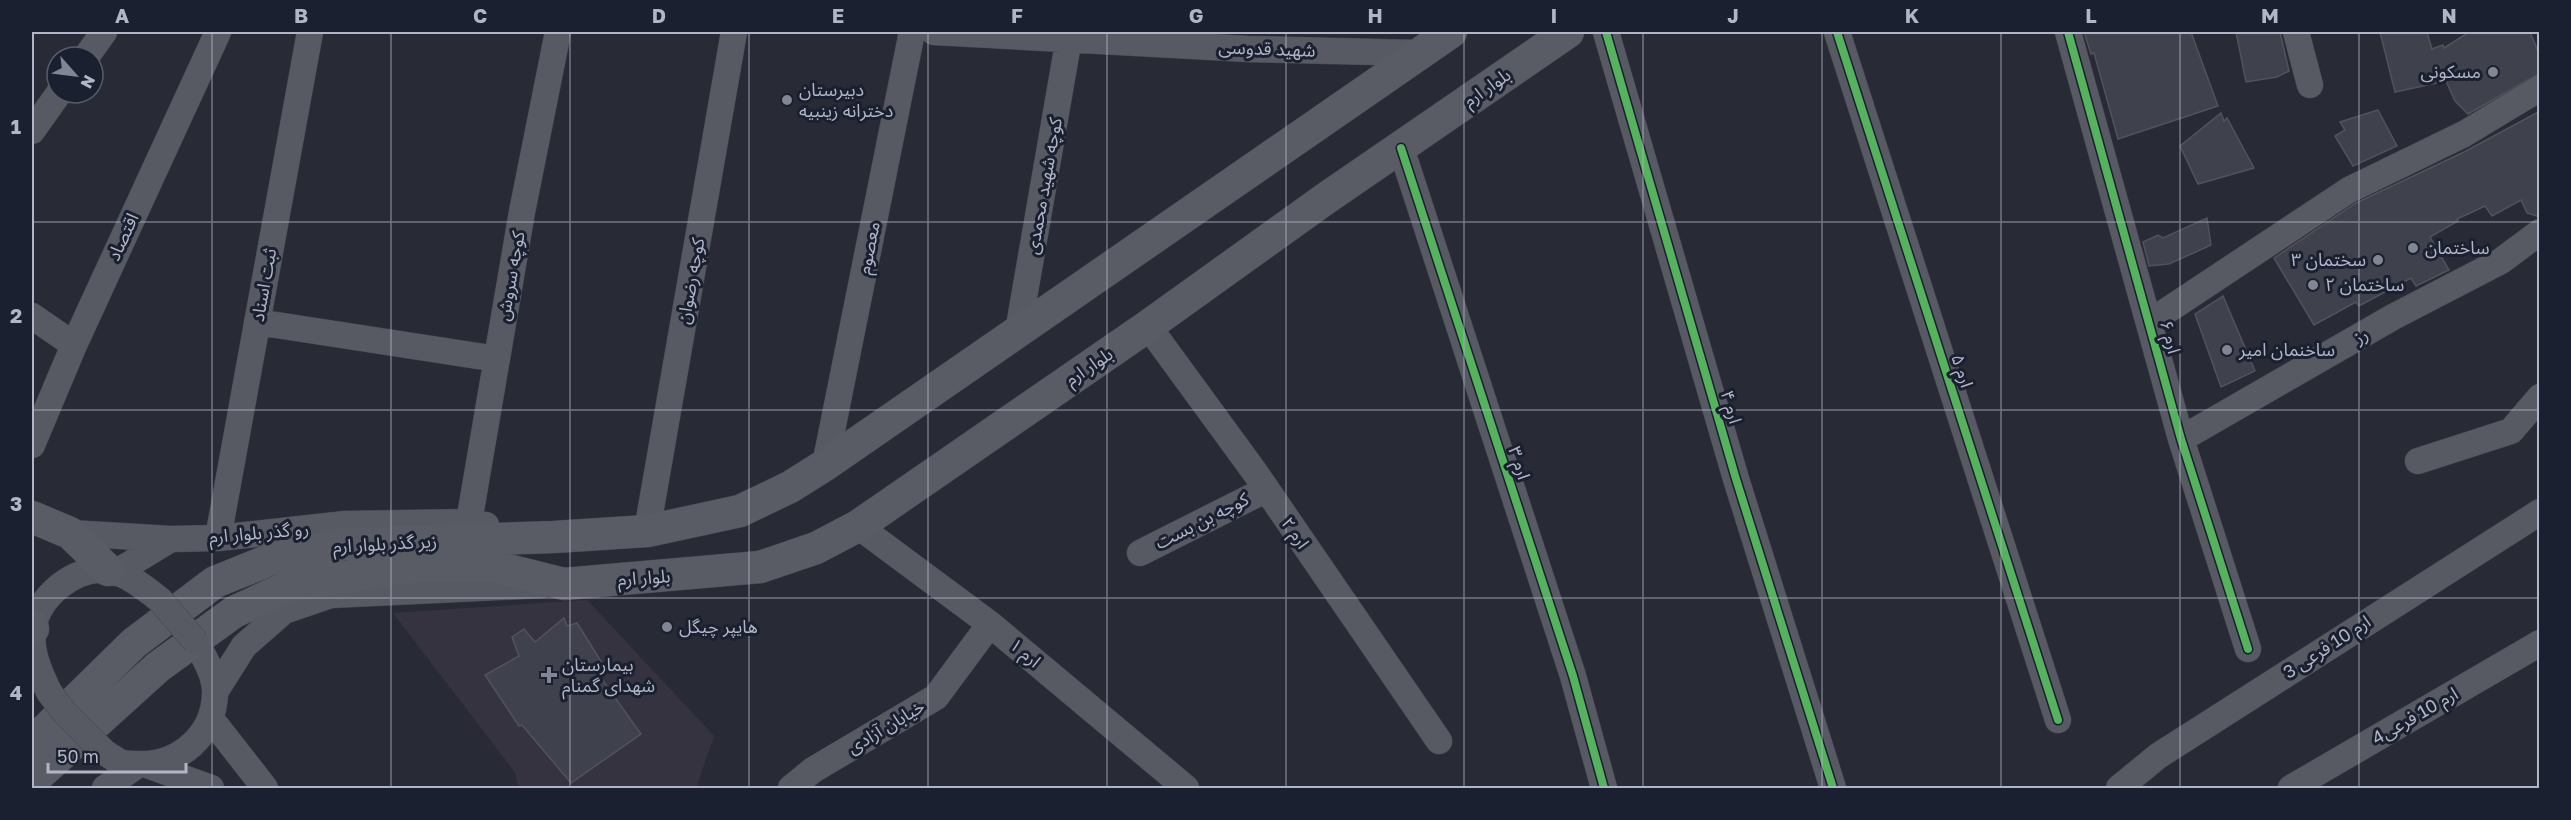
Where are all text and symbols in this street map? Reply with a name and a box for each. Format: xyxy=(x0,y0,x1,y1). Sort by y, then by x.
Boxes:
text: A xyxy=(115,3,129,27)
text: B xyxy=(294,3,308,27)
text: C xyxy=(473,3,487,27)
text: D xyxy=(652,3,666,27)
text: E xyxy=(832,3,844,27)
text: F xyxy=(1011,3,1023,27)
text: G xyxy=(1189,3,1203,27)
text: H xyxy=(1367,3,1383,27)
text: I xyxy=(1551,3,1557,27)
text: J xyxy=(1727,3,1739,27)
text: K xyxy=(1905,3,1920,27)
text: L xyxy=(2085,3,2097,27)
text: M xyxy=(2261,3,2279,27)
text: N xyxy=(2441,3,2457,27)
street label: شهید قدوسی xyxy=(1218,35,1316,62)
north arrow xyxy=(45,45,105,105)
place label: مسکونی xyxy=(2421,60,2481,83)
street label: بلوار ارم xyxy=(1458,63,1517,115)
marker: مسکونی xyxy=(2486,65,2500,79)
text: N xyxy=(77,72,100,92)
place label: دبیرستان دخترانه زینبیه xyxy=(799,78,893,122)
marker: دبیرستان دخترانه زینبیه xyxy=(780,93,794,107)
text: 1 xyxy=(11,114,21,138)
street label: کوچه شهید محمدی xyxy=(1020,115,1067,256)
street label: اقتصاد xyxy=(102,209,143,264)
street label: معصوم xyxy=(852,220,888,277)
street label: کوچه سروش xyxy=(491,229,530,323)
street label: کوچه رضوان xyxy=(672,235,710,326)
place label: ساختمان xyxy=(2425,236,2490,259)
marker: ساختمان xyxy=(2406,241,2420,255)
street label: ثبت اسناد xyxy=(246,246,280,323)
place label: سختمان ۳ xyxy=(2291,248,2366,271)
marker: سختمان ۳ xyxy=(2371,253,2385,267)
place label: ساختمان ۲ xyxy=(2325,273,2404,296)
marker: ساختمان ۲ xyxy=(2306,278,2320,292)
text: 2 xyxy=(10,303,22,327)
street label: ارم ۶ xyxy=(2152,318,2186,357)
street label: رز xyxy=(2348,322,2372,349)
place label: ساخنمان امیر xyxy=(2238,338,2335,361)
street label: بلوار ارم xyxy=(1060,342,1119,393)
marker: ساخنمان امیر xyxy=(2220,343,2234,357)
street label: ارم ۵ xyxy=(1943,351,1979,391)
street label: ارم ۴ xyxy=(1713,388,1747,427)
street label: ارم ۳ xyxy=(1500,443,1536,483)
street label: کوچه بن بست xyxy=(1151,487,1253,554)
text: 3 xyxy=(10,491,22,515)
street label: ارم ۲ xyxy=(1274,512,1314,555)
street label: رو گذر بلوار ارم xyxy=(208,517,310,551)
street label: زیر گذر بلوار ارم xyxy=(332,529,438,561)
street label: بلوار ارم xyxy=(617,564,671,594)
street label: ارم 10 فرعی 3 xyxy=(2279,610,2376,686)
place label: هایپر چیگل xyxy=(679,615,758,638)
marker: هایپر چیگل xyxy=(660,620,674,634)
street label: ارم ۱ xyxy=(1003,633,1046,675)
place label: بیمارستان شهدای گمنام xyxy=(562,653,655,700)
marker: بیمارستان شهدای گمنام xyxy=(540,666,558,684)
text: 4 xyxy=(10,680,22,704)
street label: ارم 10 فرعی4 xyxy=(2368,682,2463,752)
street label: خیابان آزادی xyxy=(843,694,929,759)
scale bar xyxy=(48,736,186,774)
text: 50 m xyxy=(57,745,99,767)

